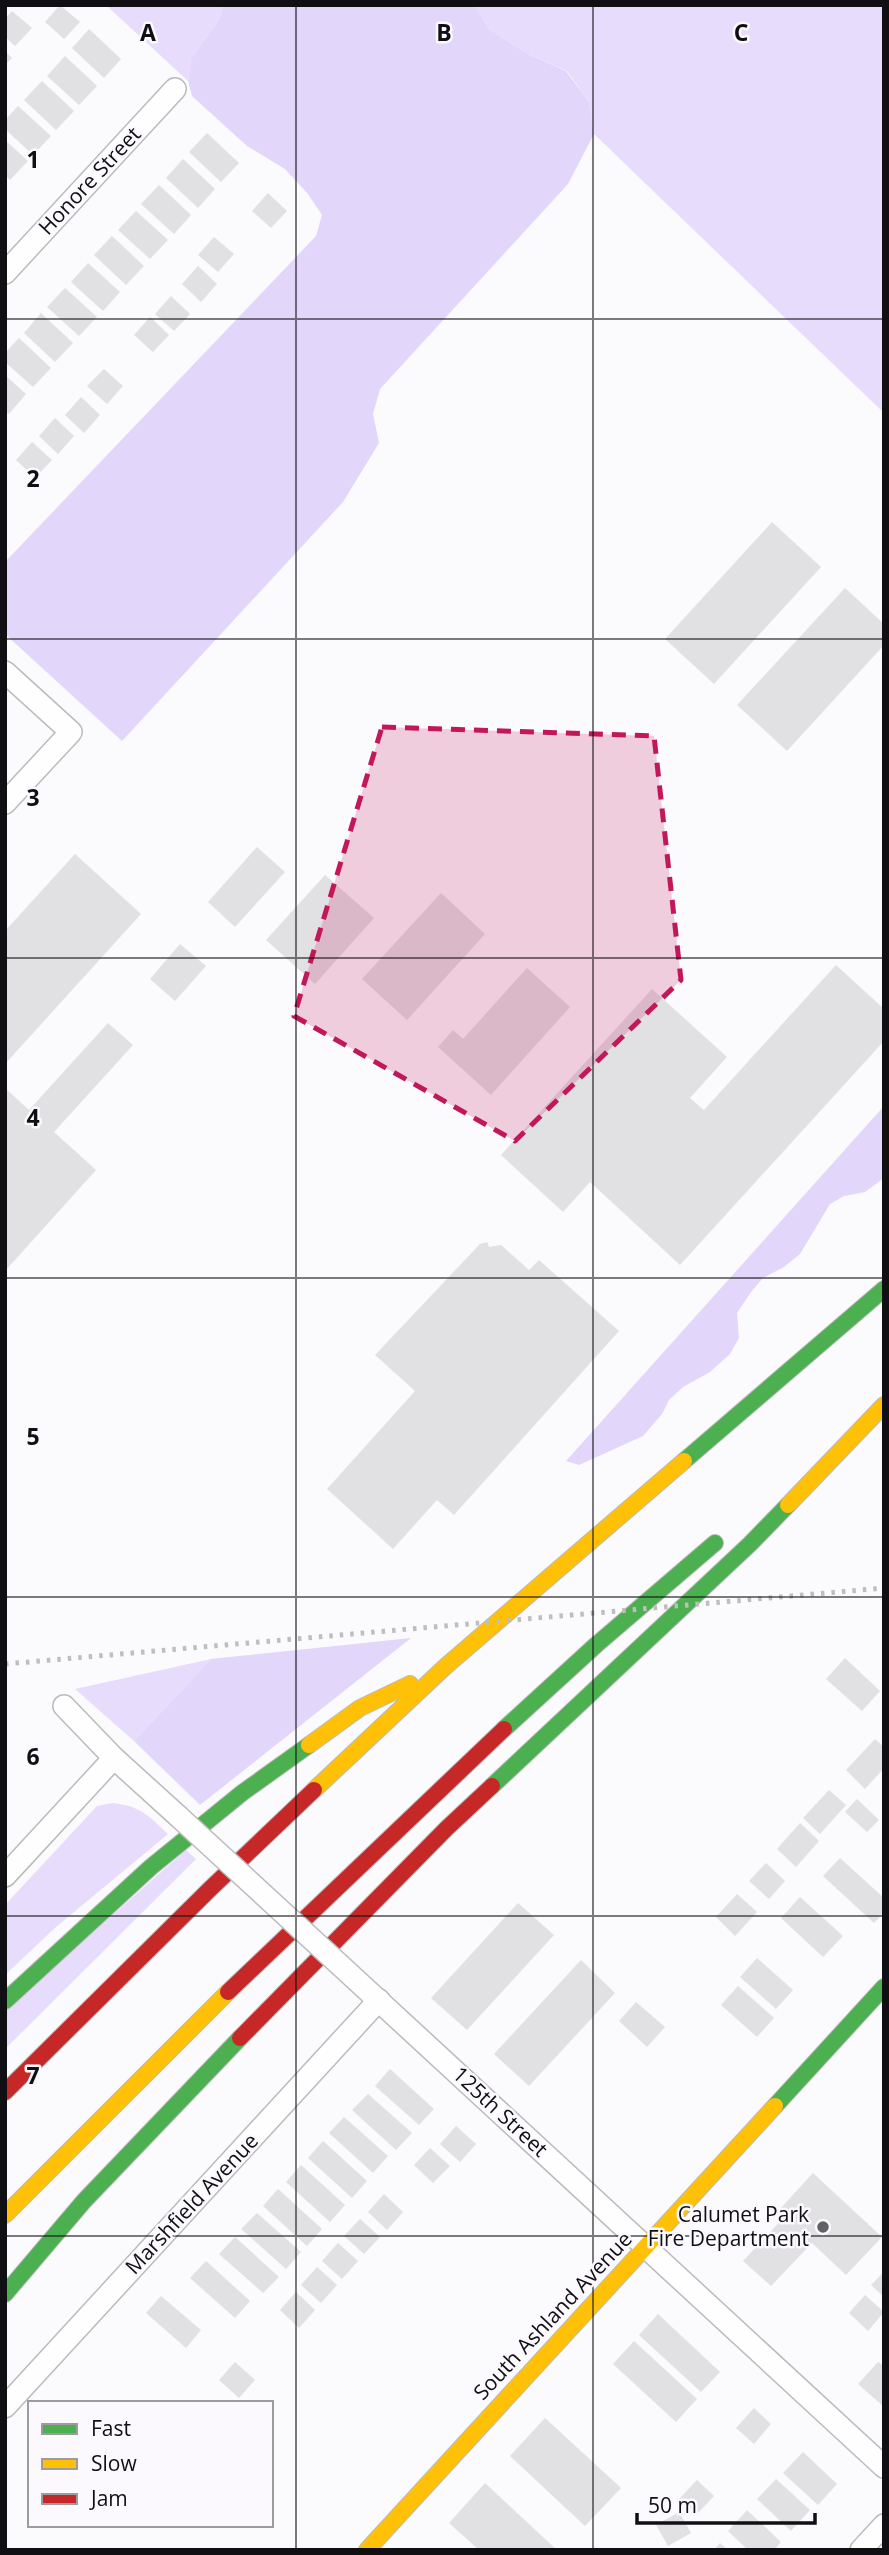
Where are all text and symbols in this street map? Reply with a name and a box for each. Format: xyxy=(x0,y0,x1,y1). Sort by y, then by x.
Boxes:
text: A xyxy=(140,16,156,48)
text: B xyxy=(436,16,452,48)
text: C xyxy=(734,16,748,48)
street label: Honore Street xyxy=(32,120,147,240)
text: 1 xyxy=(26,143,40,175)
text: 2 xyxy=(26,462,40,494)
text: 3 xyxy=(26,781,40,813)
text: 4 xyxy=(26,1101,40,1133)
text: 5 xyxy=(26,1420,40,1452)
text: 6 xyxy=(26,1740,40,1772)
text: 7 xyxy=(26,2059,40,2091)
street label: 125th Street xyxy=(447,2060,554,2163)
street label: Marshfield Avenue xyxy=(119,2127,264,2280)
place label: Calumet Park Fire Department xyxy=(648,2200,809,2252)
marker: Calumet Park Fire Department xyxy=(815,2219,831,2235)
street label: South Ashland Avenue xyxy=(467,2225,638,2405)
legend xyxy=(28,2401,273,2527)
text: Fast xyxy=(91,2414,131,2442)
text: Slow xyxy=(91,2449,137,2477)
scale bar xyxy=(637,2482,816,2526)
text: Jam xyxy=(89,2484,128,2512)
text: 50 m xyxy=(648,2491,697,2519)

